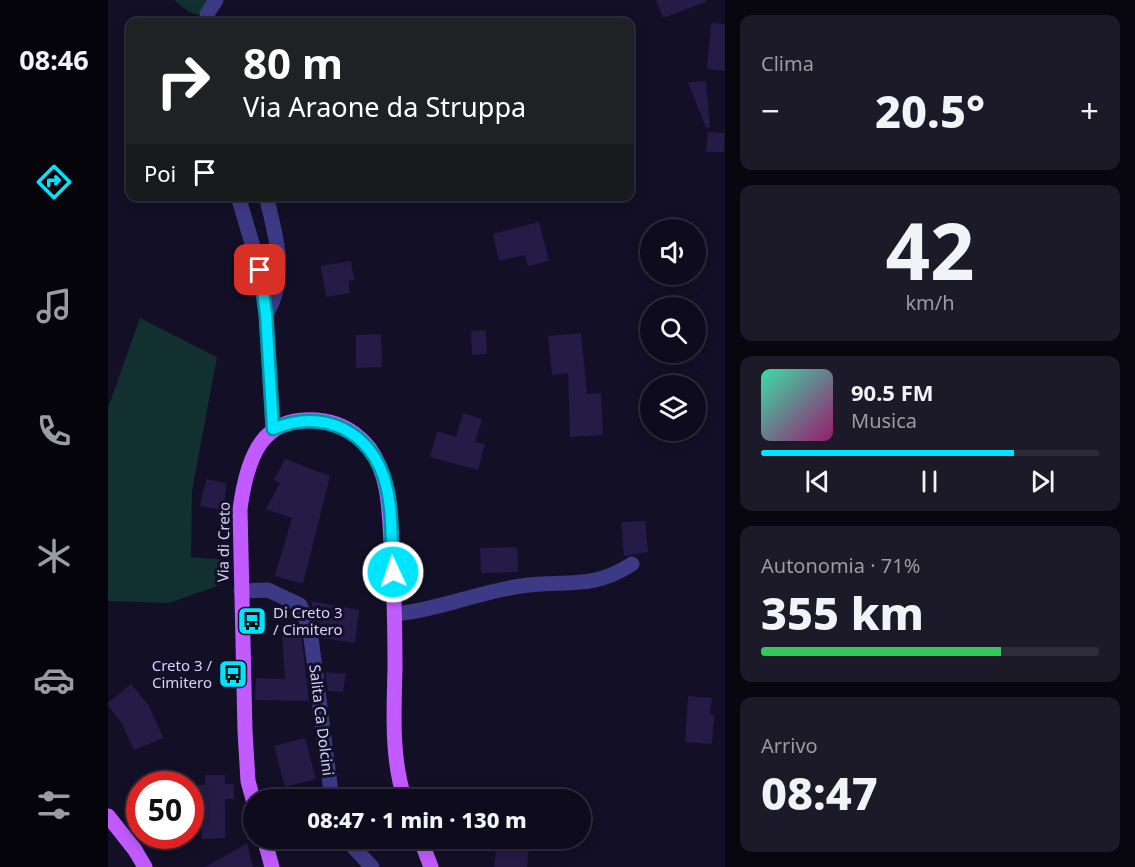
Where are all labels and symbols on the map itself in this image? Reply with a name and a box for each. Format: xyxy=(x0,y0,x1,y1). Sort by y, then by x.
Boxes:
pin xyxy=(234,244,285,295)
street label: Via di Creto xyxy=(212,502,234,582)
position arrow xyxy=(361,540,425,604)
place label: Di Creto 3 / Cimitero xyxy=(273,602,343,639)
bus stop icon: Di Creto 3 / Cimitero xyxy=(236,605,268,637)
place label: Creto 3 / Cimitero xyxy=(152,655,212,692)
bus stop icon: Creto 3 / Cimitero xyxy=(217,658,249,690)
street label: Salita Ca Dolcini xyxy=(305,663,339,777)
speed limit sign: 50 xyxy=(126,771,204,849)

